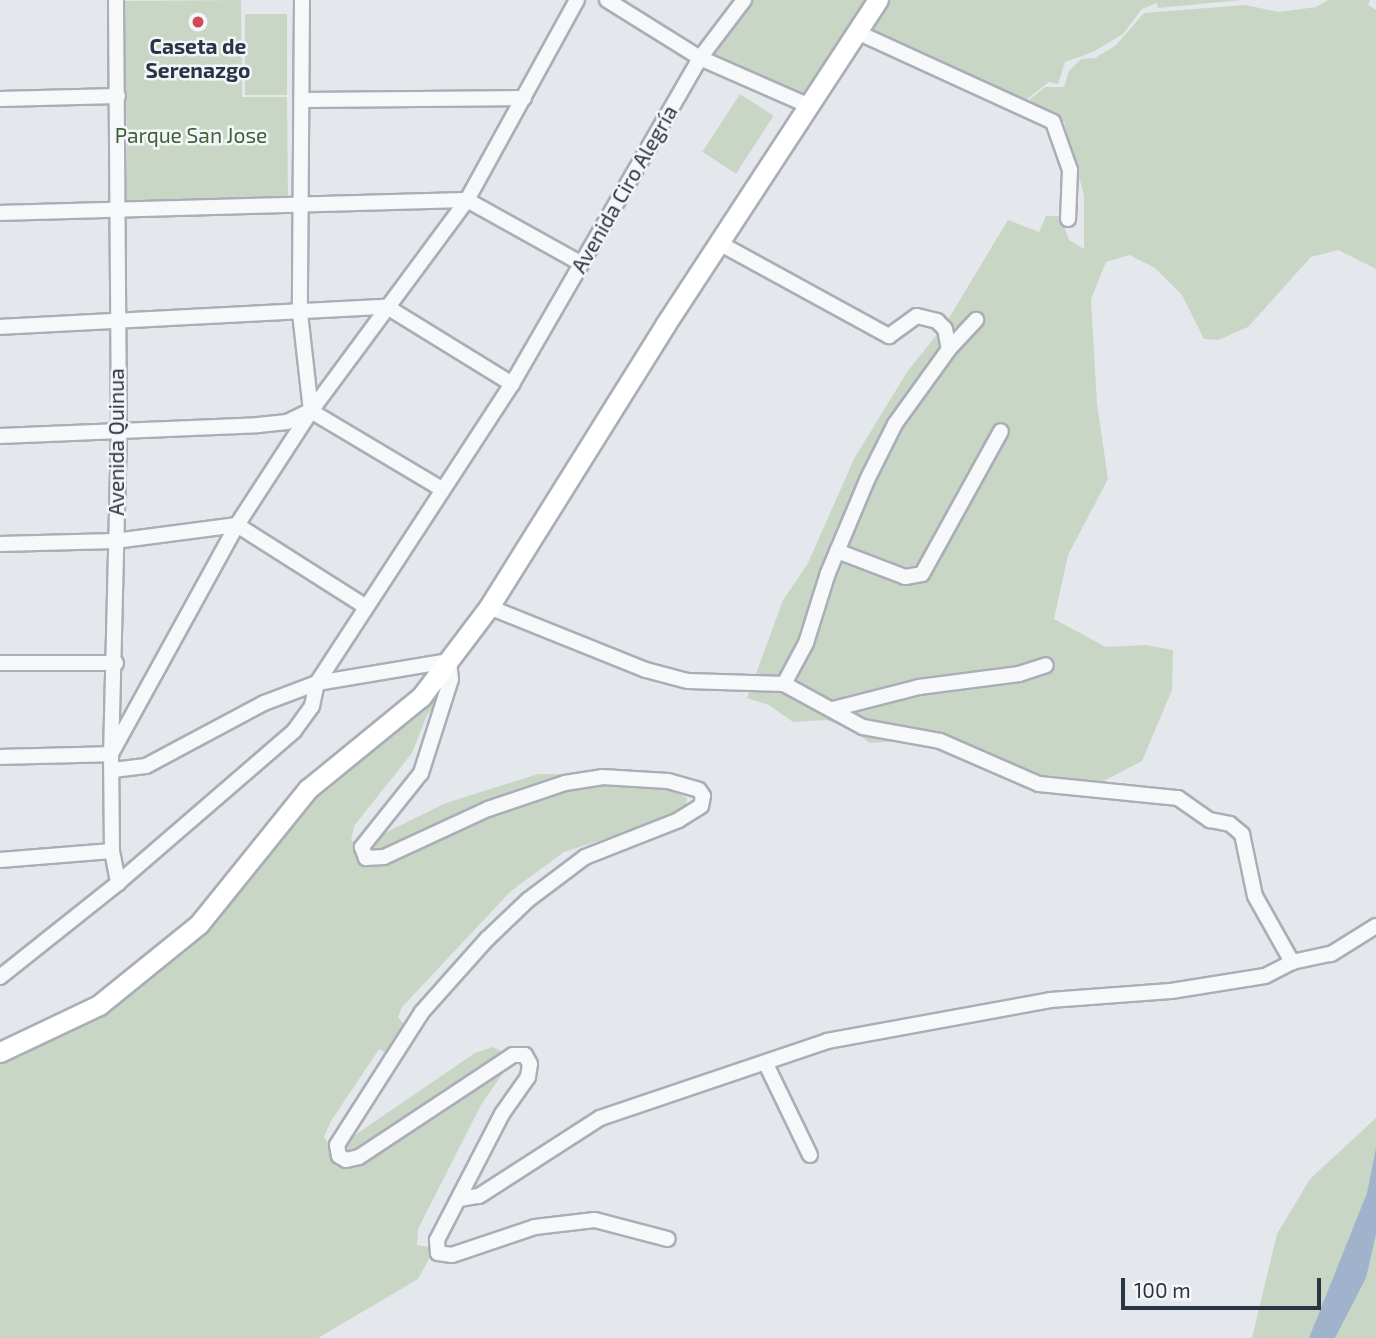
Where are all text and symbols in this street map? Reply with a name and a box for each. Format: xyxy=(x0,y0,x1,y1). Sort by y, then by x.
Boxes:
marker: Caseta de Serenazgo xyxy=(190,14,206,30)
place label: Caseta de Serenazgo xyxy=(146,33,250,83)
street label: Avenida Ciro Alegría xyxy=(566,100,682,278)
park label: Parque San Jose xyxy=(114,122,268,148)
street label: Avenida Quinua xyxy=(103,368,129,516)
scale bar xyxy=(1124,1264,1324,1308)
text: 100 m xyxy=(1134,1277,1191,1302)

